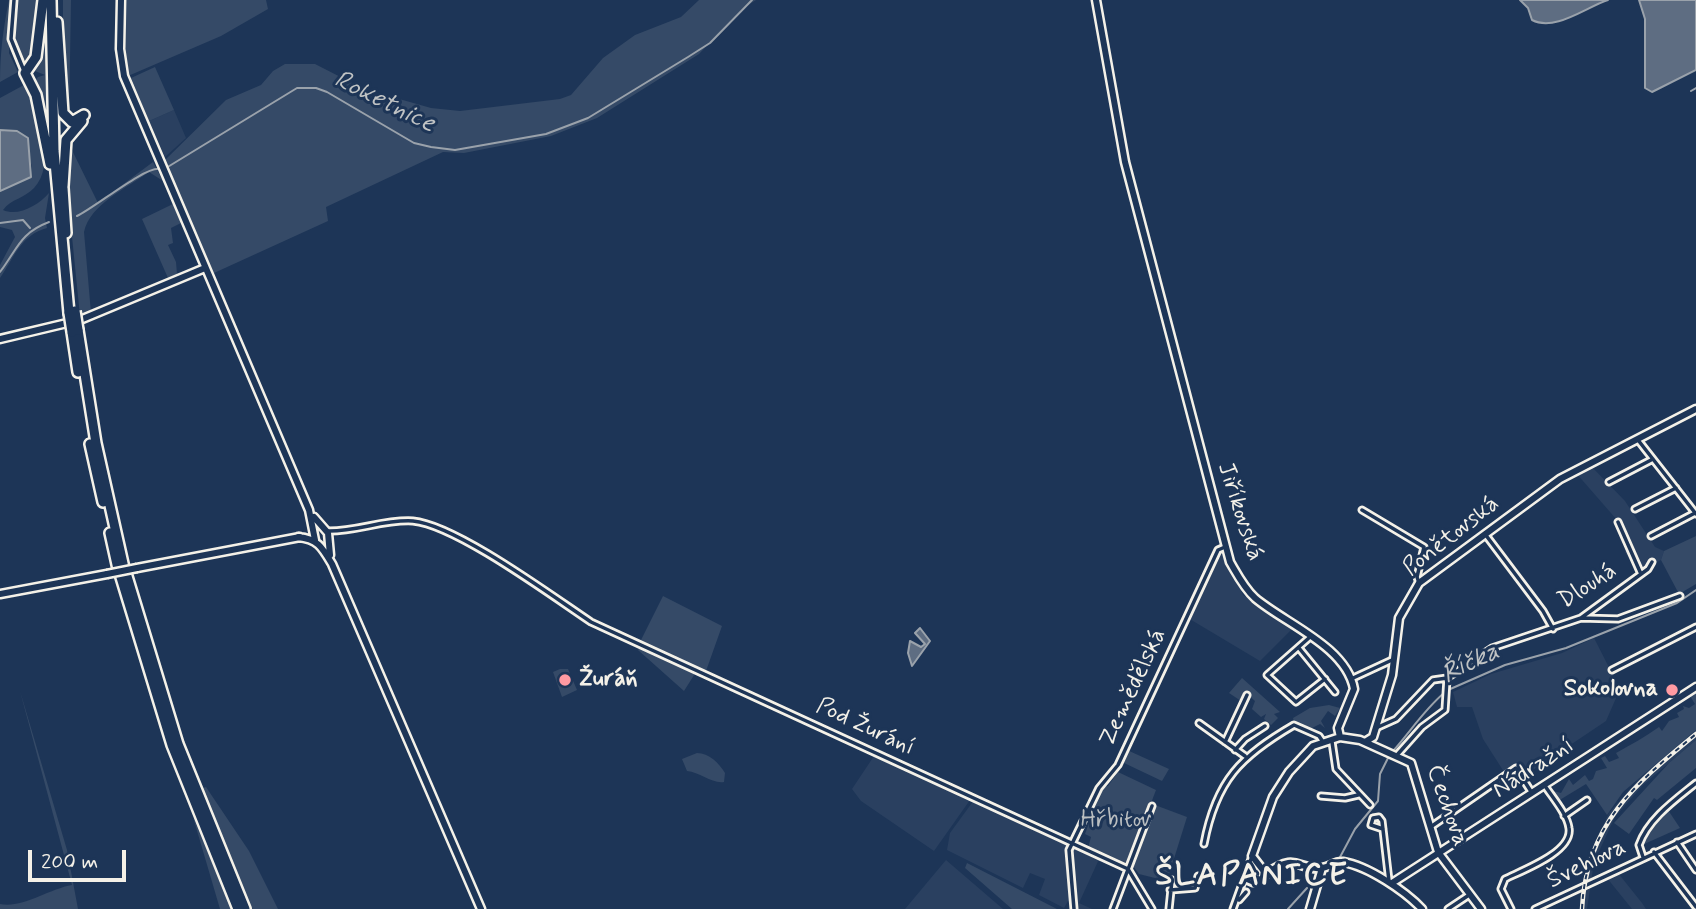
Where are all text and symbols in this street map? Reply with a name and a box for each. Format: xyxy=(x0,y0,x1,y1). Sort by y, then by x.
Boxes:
water label: Roketnice xyxy=(328,65,440,141)
street label: Jiříkovská xyxy=(1210,459,1268,565)
street label: Ponětovská xyxy=(1398,491,1506,583)
street label: Dlouhá xyxy=(1553,558,1623,616)
street label: Zemědělská xyxy=(1094,625,1174,751)
water label: Říčka xyxy=(1437,637,1505,691)
place label: Žuráň xyxy=(579,666,638,694)
marker: Žuráň xyxy=(557,672,573,688)
place label: Sokolovna xyxy=(1564,676,1658,704)
marker: Sokolovna xyxy=(1664,682,1680,698)
street label: Pod Žurání xyxy=(811,693,919,763)
street label: Nádražní xyxy=(1488,732,1580,806)
street label: Čechova xyxy=(1418,761,1474,851)
park label: Hřbitov xyxy=(1080,807,1152,835)
street label: Švehlova xyxy=(1543,834,1631,896)
scale bar xyxy=(32,836,130,880)
text: 200 m xyxy=(41,848,98,876)
district label: ŠLAPANICE xyxy=(1161,858,1343,896)

